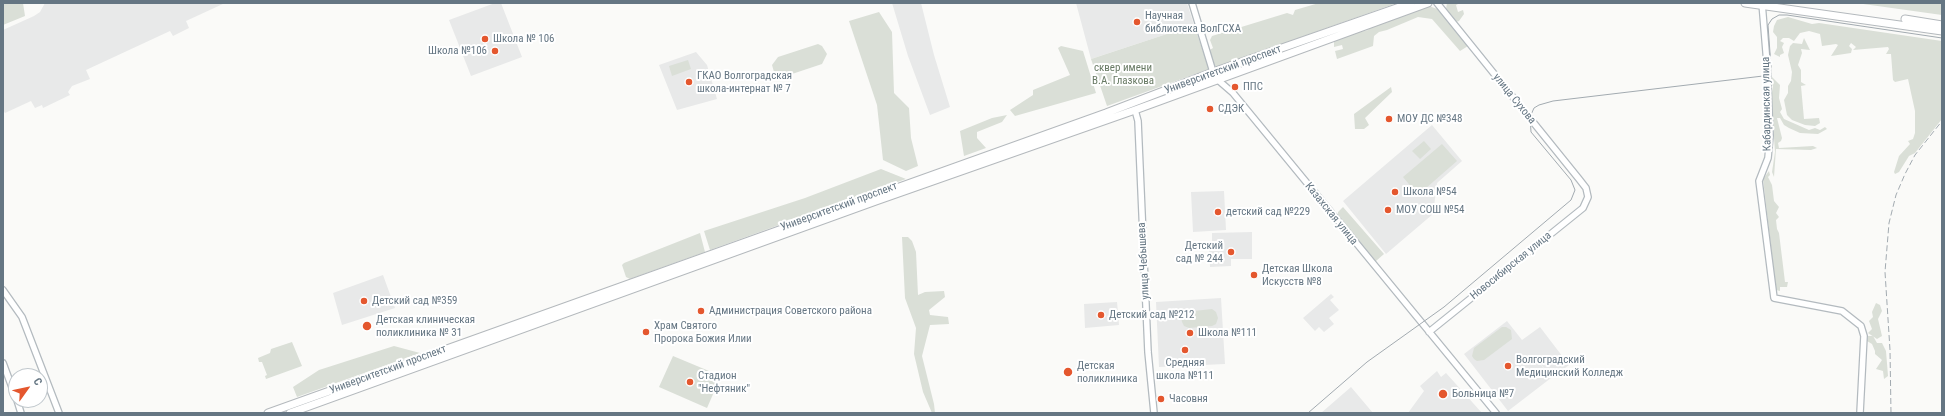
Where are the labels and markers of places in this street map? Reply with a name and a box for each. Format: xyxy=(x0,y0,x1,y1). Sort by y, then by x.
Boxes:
place label: Научная библиотека ВолГСХА xyxy=(1145,9,1241,35)
marker: Научная библиотека ВолГСХА xyxy=(1132,17,1142,27)
place label: Школа № 106 xyxy=(493,32,555,46)
marker: Школа № 106 xyxy=(480,34,490,44)
place label: Школа №106 xyxy=(428,44,487,58)
marker: Школа №106 xyxy=(490,46,500,56)
place label: ГКАО Волгоградская школа-интернат № 7 xyxy=(697,69,792,95)
marker: ГКАО Волгоградская школа-интернат № 7 xyxy=(684,77,694,87)
place label: ППС xyxy=(1243,80,1263,94)
marker: ППС xyxy=(1230,82,1240,92)
place label: СДЭК xyxy=(1218,102,1244,116)
marker: СДЭК xyxy=(1205,104,1215,114)
place label: МОУ ДС №348 xyxy=(1397,112,1462,126)
marker: МОУ ДС №348 xyxy=(1384,114,1394,124)
place label: Школа №54 xyxy=(1403,185,1457,199)
marker: Школа №54 xyxy=(1390,187,1400,197)
place label: МОУ СОШ №54 xyxy=(1396,203,1464,217)
place label: детский сад №229 xyxy=(1226,205,1310,219)
marker: МОУ СОШ №54 xyxy=(1383,205,1393,215)
marker: детский сад №229 xyxy=(1213,207,1223,217)
place label: Детский сад № 244 xyxy=(1176,239,1223,265)
marker: Детский сад № 244 xyxy=(1226,247,1236,257)
place label: Детская Школа Искусств №8 xyxy=(1262,262,1333,288)
marker: Детская Школа Искусств №8 xyxy=(1249,270,1259,280)
place label: Детский сад №359 xyxy=(372,294,458,308)
marker: Детский сад №359 xyxy=(359,296,369,306)
place label: Администрация Советского района xyxy=(709,304,872,318)
marker: Администрация Советского района xyxy=(696,306,706,316)
place label: Детский сад №212 xyxy=(1109,308,1195,322)
marker: Детский сад №212 xyxy=(1096,310,1106,320)
place label: Детская клиническая поликлиника № 31 xyxy=(376,313,475,339)
place label: Храм Святого Пророка Божия Илии xyxy=(654,319,752,345)
marker: Детская клиническая поликлиника № 31 xyxy=(361,320,373,332)
place label: Школа №111 xyxy=(1198,326,1257,340)
marker: Храм Святого Пророка Божия Илии xyxy=(641,327,651,337)
marker: Школа №111 xyxy=(1185,328,1195,338)
marker: Средняя школа №111 xyxy=(1180,345,1190,355)
place label: Волгоградский Медицинский Колледж xyxy=(1516,353,1623,379)
place label: Средняя школа №111 xyxy=(1156,356,1214,382)
place label: Детская поликлиника xyxy=(1077,359,1138,385)
marker: Волгоградский Медицинский Колледж xyxy=(1503,361,1513,371)
marker: Детская поликлиника xyxy=(1062,366,1074,378)
place label: Стадион "Нефтяник" xyxy=(698,369,750,395)
marker: Стадион "Нефтяник" xyxy=(685,377,695,387)
place label: Больница №7 xyxy=(1452,387,1514,401)
marker: Больница №7 xyxy=(1437,388,1449,400)
place label: Часовня xyxy=(1169,392,1208,406)
marker: Часовня xyxy=(1156,394,1166,404)

